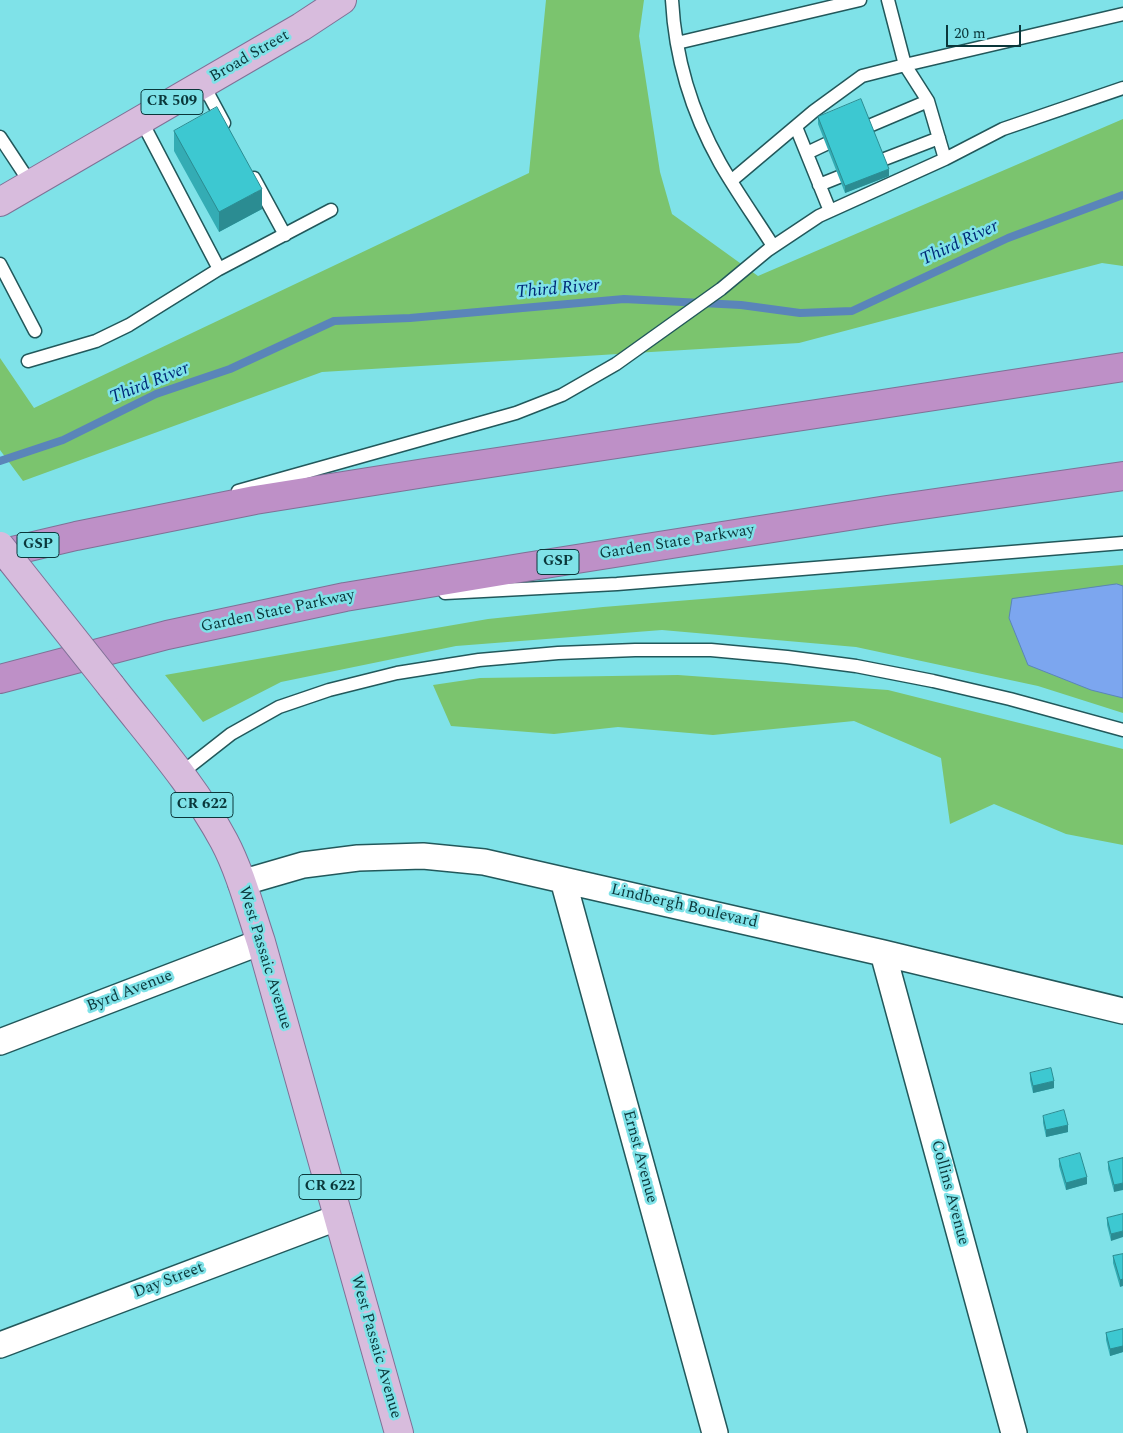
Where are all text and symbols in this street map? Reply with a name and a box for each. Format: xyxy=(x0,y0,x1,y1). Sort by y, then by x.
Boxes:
scale bar xyxy=(948,15,1023,47)
text: 20 m xyxy=(954,22,986,45)
street label: Broad Street xyxy=(207,27,293,87)
road number: CR 509 xyxy=(141,90,203,114)
water label: Third River xyxy=(917,217,1003,271)
water label: Third River xyxy=(515,276,601,304)
water label: Third River xyxy=(107,358,193,410)
street label: Garden State Parkway xyxy=(598,521,756,565)
road number: GSP xyxy=(17,532,59,558)
road number: GSP xyxy=(537,550,579,574)
street label: Garden State Parkway xyxy=(199,586,357,638)
road number: CR 622 xyxy=(171,792,233,818)
street label: Lindbergh Boulevard xyxy=(609,881,759,933)
street label: West Passaic Avenue xyxy=(233,884,295,1032)
street label: Byrd Avenue xyxy=(84,967,176,1017)
street label: Ernst Avenue xyxy=(617,1108,661,1206)
street label: Collins Avenue xyxy=(926,1138,972,1248)
road number: CR 622 xyxy=(299,1174,361,1200)
street label: Day Street xyxy=(131,1259,207,1303)
street label: West Passaic Avenue xyxy=(345,1273,405,1421)

